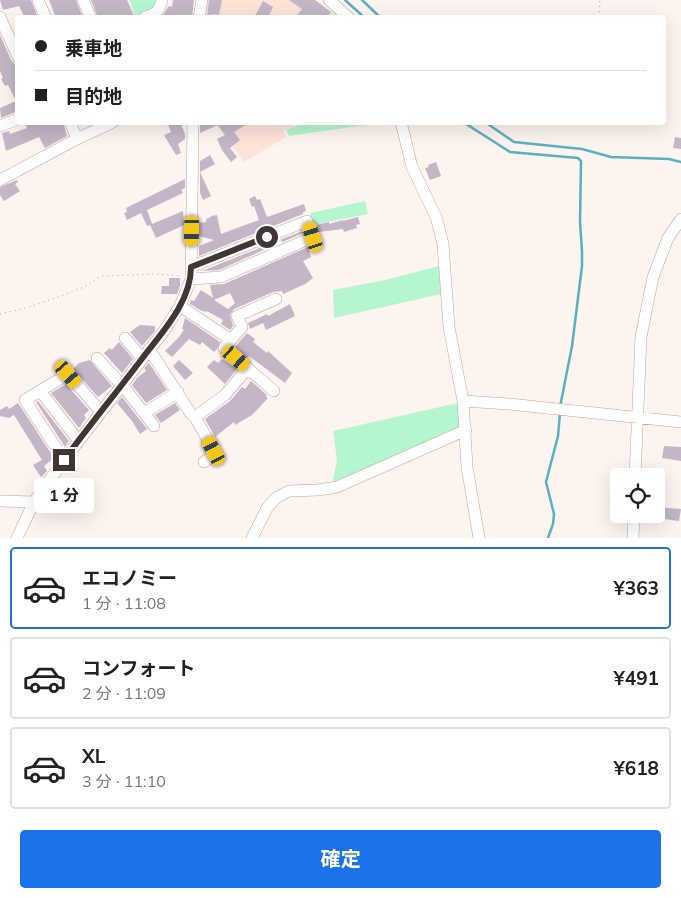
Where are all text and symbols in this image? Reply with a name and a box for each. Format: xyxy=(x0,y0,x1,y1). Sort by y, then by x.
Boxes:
text: 乗車地 xyxy=(65,36,122,60)
text: 目的地 xyxy=(65,84,122,108)
car xyxy=(184,216,199,246)
car xyxy=(301,220,324,254)
route start xyxy=(256,226,278,248)
car xyxy=(219,342,252,374)
car xyxy=(52,358,83,390)
car xyxy=(200,434,227,468)
route end xyxy=(53,449,75,471)
map controls xyxy=(610,468,665,523)
button: locate xyxy=(610,468,665,523)
callout: 1 分 xyxy=(34,478,94,512)
text: 1 分 xyxy=(49,485,79,505)
icon: car xyxy=(22,566,67,611)
text: エコノミー xyxy=(82,566,177,590)
text: ¥363 xyxy=(613,576,659,600)
text: 1 分 · 11:08 xyxy=(82,593,166,613)
icon: car xyxy=(22,656,67,701)
text: コンフォート xyxy=(82,656,195,680)
text: ¥491 xyxy=(613,666,659,690)
text: 2 分 · 11:09 xyxy=(82,683,166,703)
text: XL xyxy=(82,744,105,768)
icon: car xyxy=(22,746,67,791)
text: ¥618 xyxy=(613,756,659,780)
text: 3 分 · 11:10 xyxy=(82,771,166,791)
button: 確定 xyxy=(20,830,661,888)

